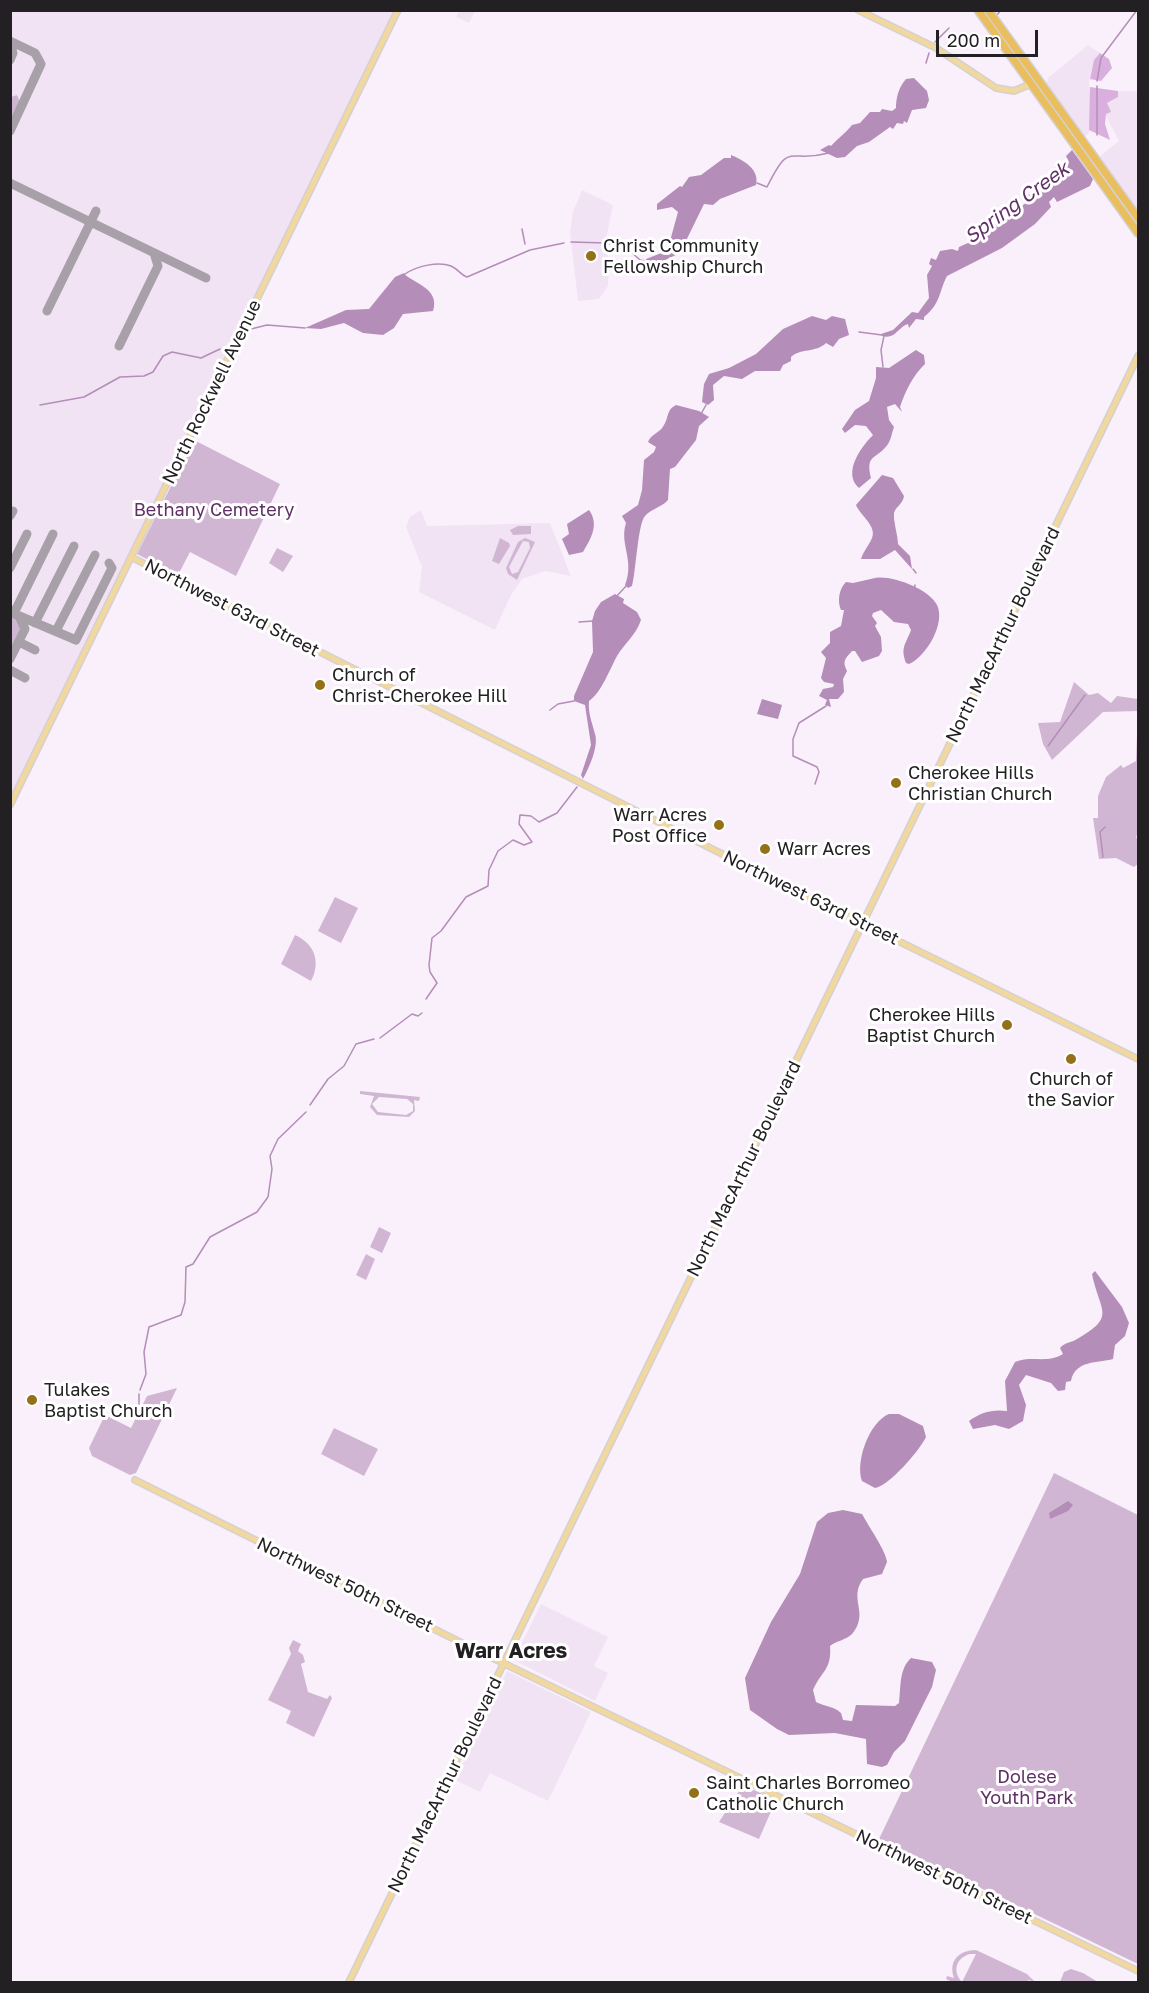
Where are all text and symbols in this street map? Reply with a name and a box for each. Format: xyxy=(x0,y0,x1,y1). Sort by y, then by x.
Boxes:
scale bar xyxy=(939,18,1041,56)
text: 200 m xyxy=(947,29,1000,51)
water label: Spring Creek xyxy=(960,157,1074,249)
place label: Christ Community Fellowship Church xyxy=(603,235,763,278)
marker: Christ Community Fellowship Church xyxy=(584,249,598,263)
street label: North Rockwell Avenue xyxy=(158,296,266,488)
park label: Bethany Cemetery xyxy=(134,499,294,521)
street label: North MacArthur Boulevard xyxy=(941,524,1065,746)
street label: Northwest 63rd Street xyxy=(141,555,323,661)
place label: Church of Christ-Cherokee Hill xyxy=(332,664,507,706)
marker: Church of Christ-Cherokee Hill xyxy=(313,678,327,692)
place label: Cherokee Hills Christian Church xyxy=(908,762,1052,804)
marker: Cherokee Hills Christian Church xyxy=(889,776,903,790)
place label: Warr Acres Post Office xyxy=(612,804,707,846)
marker: Warr Acres Post Office xyxy=(712,818,726,832)
place label: Warr Acres xyxy=(777,838,871,860)
marker: Warr Acres xyxy=(758,842,772,856)
street label: Northwest 63rd Street xyxy=(719,846,903,950)
place label: Cherokee Hills Baptist Church xyxy=(867,1004,995,1046)
marker: Cherokee Hills Baptist Church xyxy=(1000,1018,1014,1032)
marker: Church of the Savior xyxy=(1064,1052,1078,1066)
street label: North MacArthur Boulevard xyxy=(682,1058,806,1280)
place label: Church of the Savior xyxy=(1027,1068,1115,1110)
place label: Tulakes Baptist Church xyxy=(44,1379,172,1422)
marker: Tulakes Baptist Church xyxy=(25,1393,39,1407)
street label: Northwest 50th Street xyxy=(253,1533,437,1637)
district label: Warr Acres xyxy=(455,1638,567,1664)
street label: North MacArthur Boulevard xyxy=(383,1674,507,1896)
park label: Dolese Youth Park xyxy=(980,1766,1074,1808)
place label: Saint Charles Borromeo Catholic Church xyxy=(706,1772,910,1814)
marker: Saint Charles Borromeo Catholic Church xyxy=(687,1786,701,1800)
street label: Northwest 50th Street xyxy=(852,1825,1036,1929)

